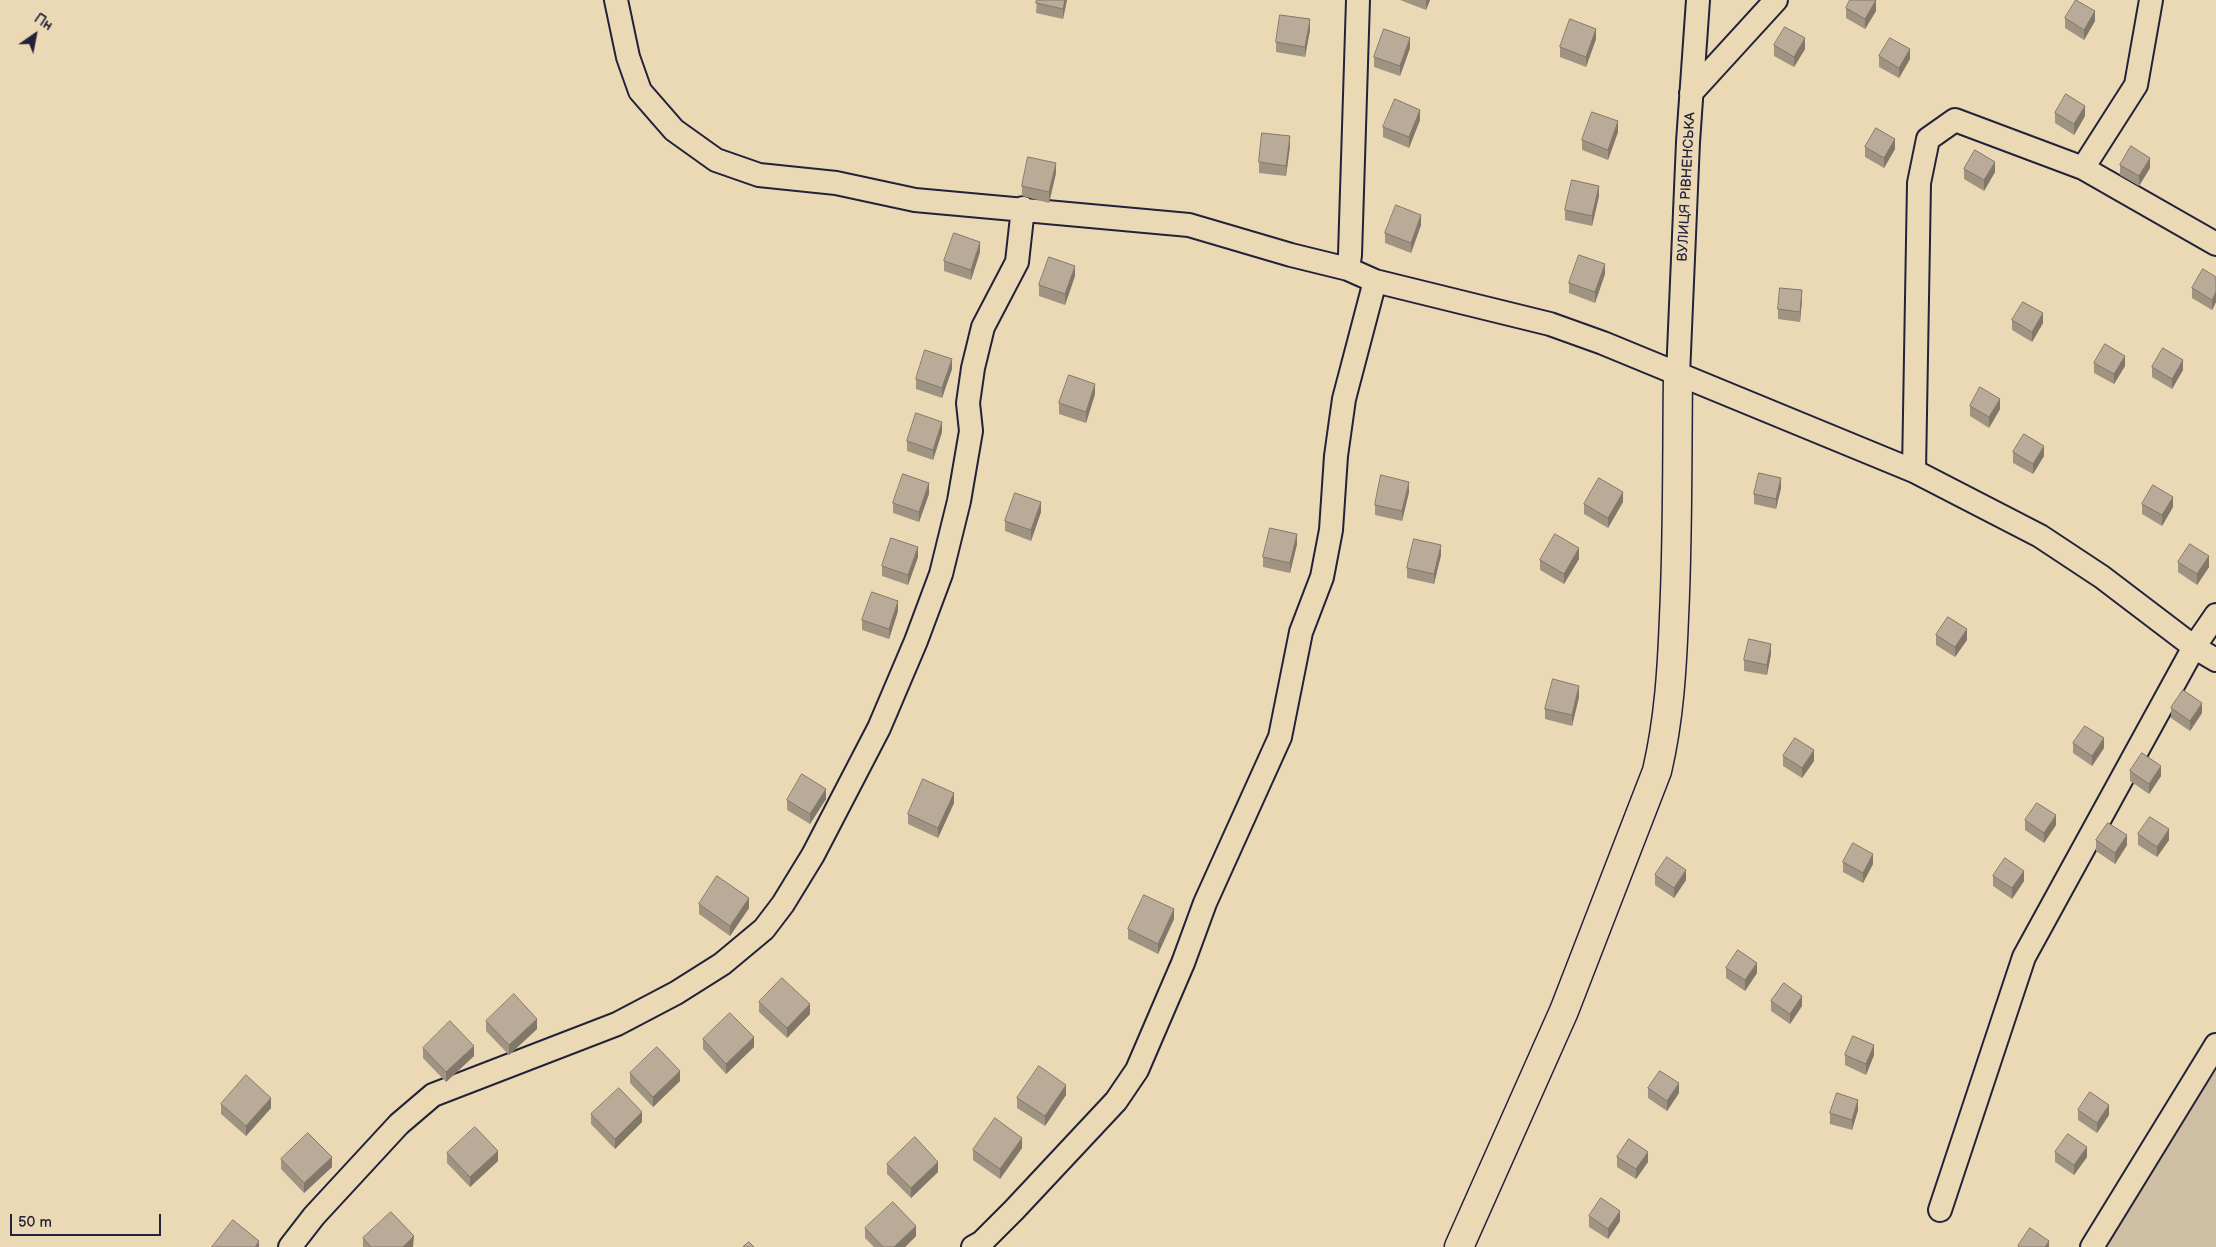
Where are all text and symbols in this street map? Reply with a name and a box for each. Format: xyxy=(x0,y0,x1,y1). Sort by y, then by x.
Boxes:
north arrow xyxy=(10,10,60,60)
text: Пн xyxy=(31,10,56,34)
street label: ВУЛИЦЯ РІВНЕНСЬКА xyxy=(1675,112,1699,262)
scale bar xyxy=(12,1204,164,1236)
text: 50 m xyxy=(18,1213,52,1232)

